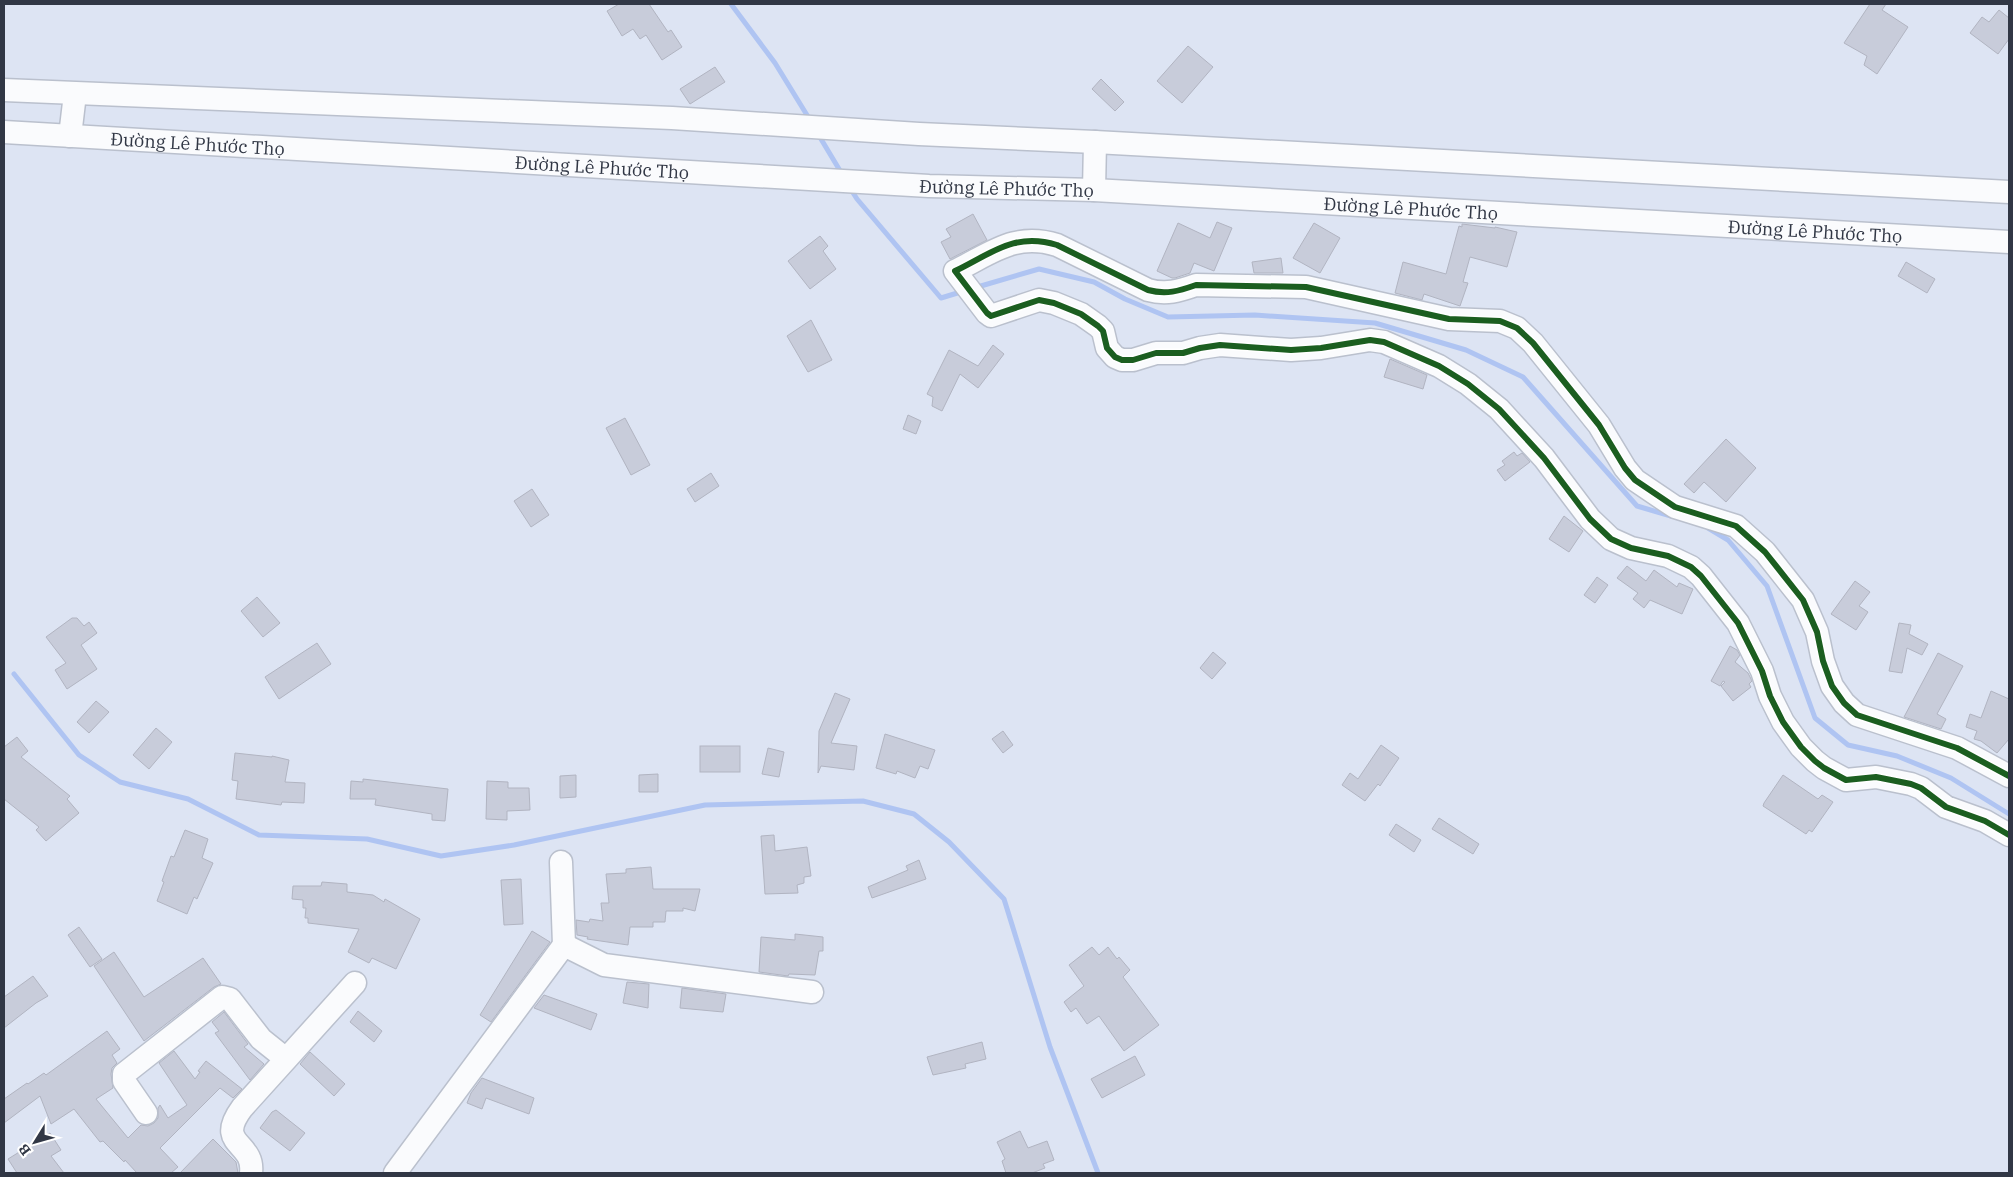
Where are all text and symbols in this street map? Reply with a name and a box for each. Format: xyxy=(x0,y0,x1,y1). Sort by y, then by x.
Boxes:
street label: Đường Lê Phước Thọ xyxy=(110,127,286,160)
street label: Đường Lê Phước Thọ xyxy=(514,150,690,183)
street label: Đường Lê Phước Thọ xyxy=(918,174,1094,201)
street label: Đường Lê Phước Thọ xyxy=(1323,192,1499,224)
street label: Đường Lê Phước Thọ xyxy=(1727,215,1903,247)
north arrow xyxy=(10,1117,60,1167)
text: B xyxy=(14,1140,35,1159)

